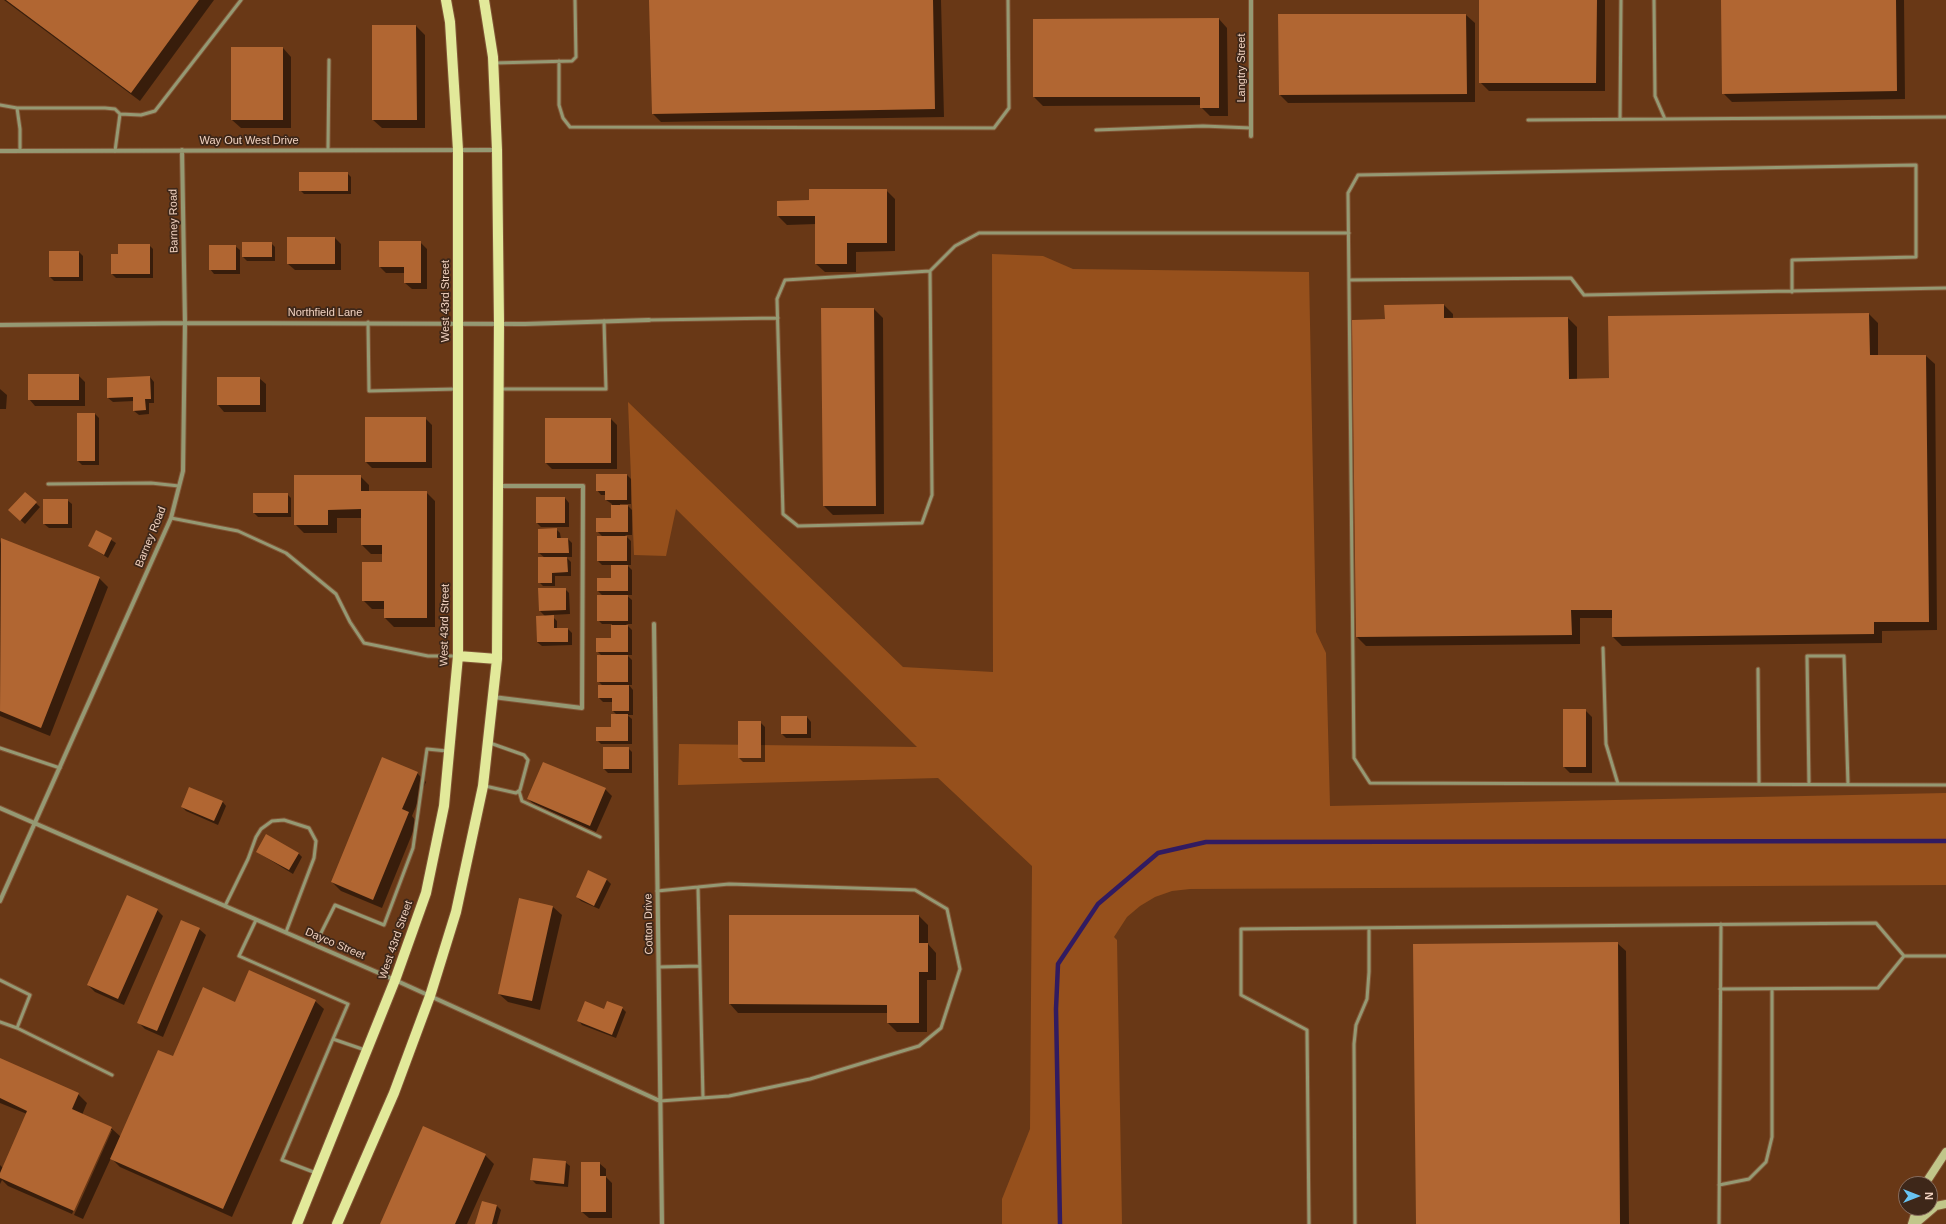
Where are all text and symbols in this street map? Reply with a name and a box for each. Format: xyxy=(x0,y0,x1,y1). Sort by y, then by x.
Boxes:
street label: Langtry Street xyxy=(1235,33,1249,103)
street label: Way Out West Drive xyxy=(199,134,299,148)
street label: Barney Road xyxy=(167,189,181,253)
street label: West 43rd Street xyxy=(439,260,453,342)
street label: Northfield Lane xyxy=(288,306,362,320)
street label: Barney Road xyxy=(133,505,169,569)
street label: West 43rd Street xyxy=(438,584,452,666)
street label: Cotton Drive xyxy=(642,893,656,955)
street label: West 43rd Street xyxy=(376,899,416,981)
street label: Dayco Street xyxy=(303,926,367,962)
north arrow xyxy=(1898,1176,1938,1216)
text: N xyxy=(1923,1192,1935,1200)

